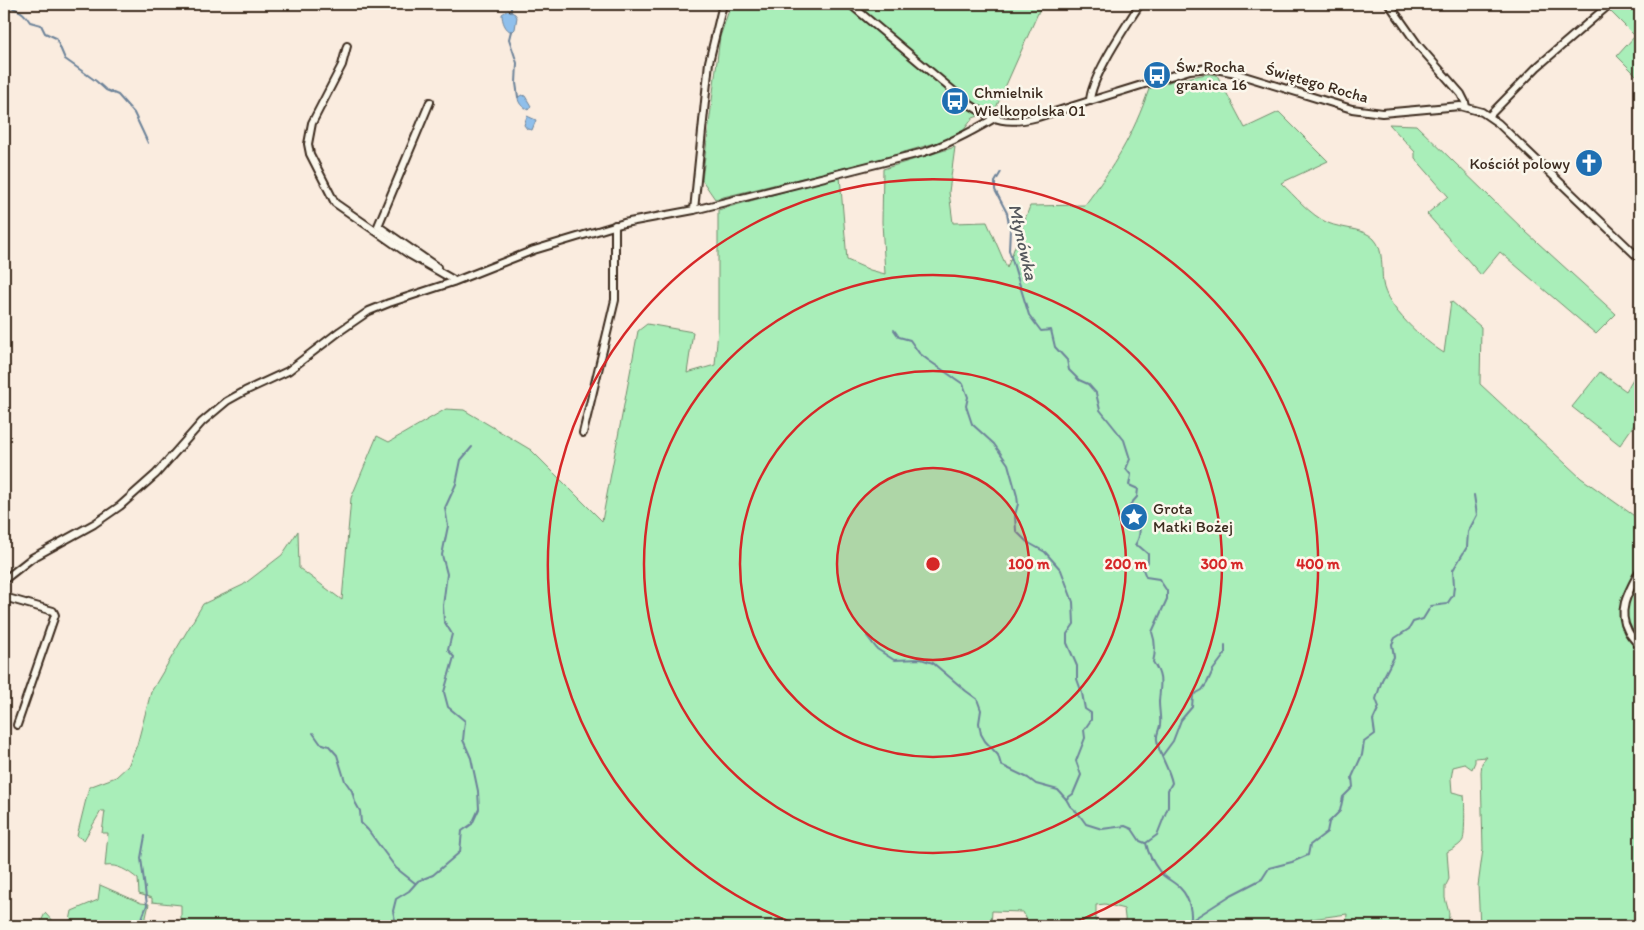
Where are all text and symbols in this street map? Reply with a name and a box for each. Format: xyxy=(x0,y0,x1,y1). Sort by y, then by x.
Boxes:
place label: Św. Rocha granica 16 xyxy=(1176,57,1247,94)
street label: Świętego Rocha xyxy=(1263,59,1371,107)
bus stop icon: Św. Rocha granica 16 xyxy=(1142,60,1172,90)
place label: Chmielnik Wielkopolska 01 xyxy=(974,83,1086,120)
bus stop icon: Chmielnik Wielkopolska 01 xyxy=(940,86,970,116)
church icon: Kościół polowy xyxy=(1574,148,1604,178)
place label: Kościół polowy xyxy=(1469,154,1570,173)
water label: Młynówka xyxy=(1004,202,1043,283)
place label: Grota Matki Bożej xyxy=(1153,499,1233,536)
place icon: Grota Matki Bożej xyxy=(1119,502,1149,532)
centre of rings xyxy=(924,555,942,573)
text: 100 m xyxy=(1008,555,1050,573)
text: 200 m xyxy=(1105,555,1148,573)
text: 300 m xyxy=(1201,555,1244,573)
text: 400 m xyxy=(1296,555,1340,573)

